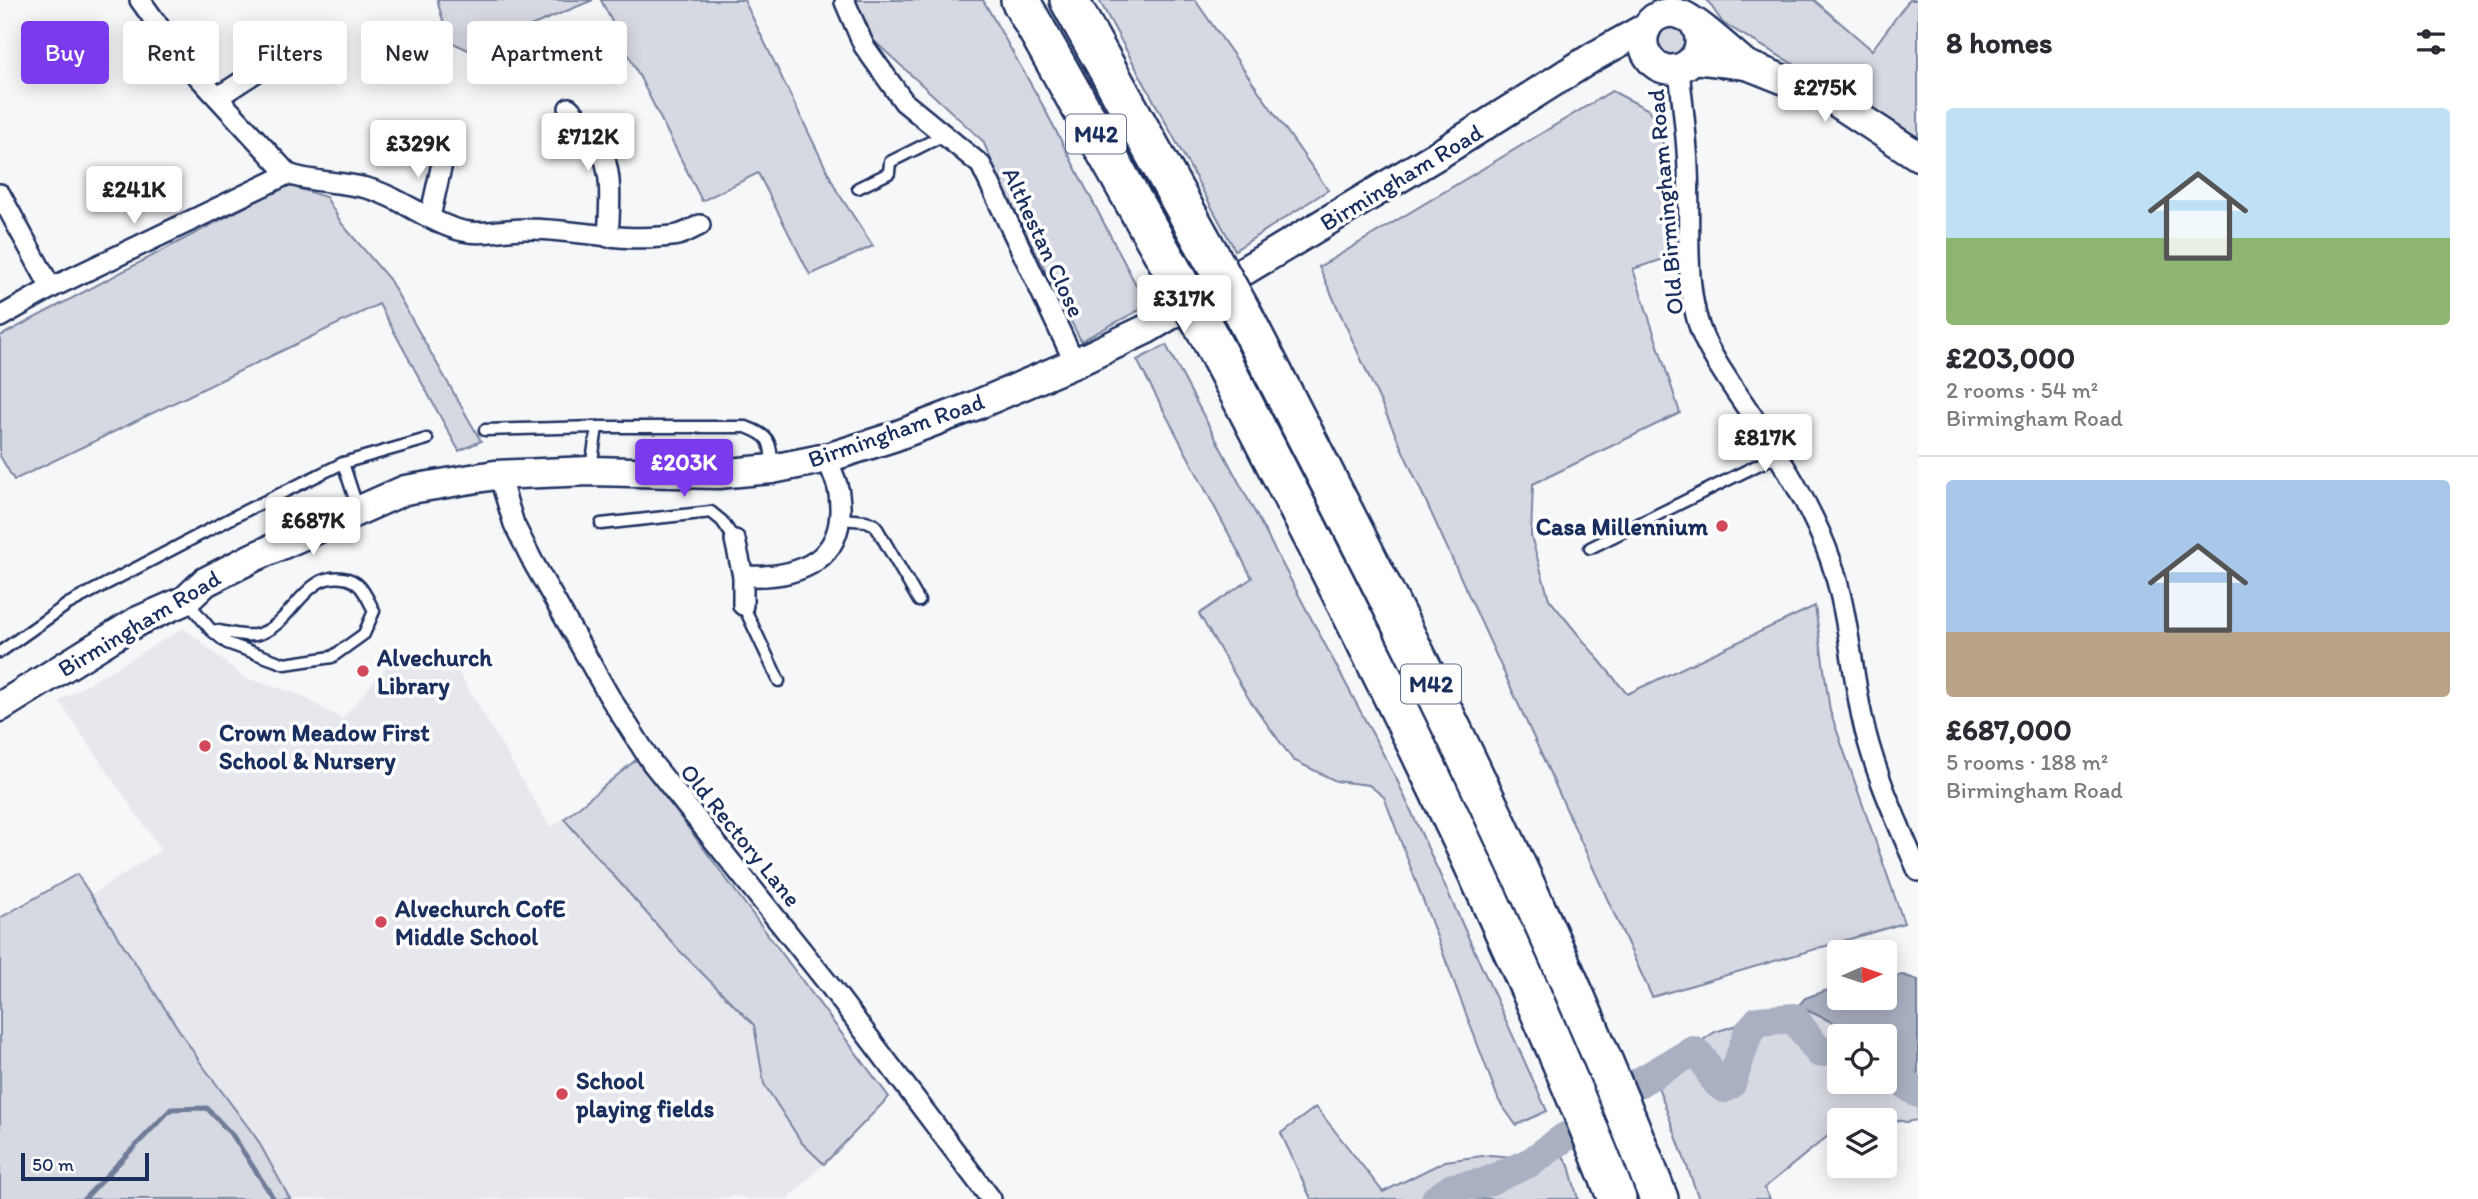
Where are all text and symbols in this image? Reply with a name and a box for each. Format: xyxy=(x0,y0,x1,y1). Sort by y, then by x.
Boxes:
chip: Buy xyxy=(21,21,109,84)
chip: Rent xyxy=(123,21,219,84)
chip: Filters xyxy=(233,21,347,84)
chip: New xyxy=(361,21,453,84)
chip: Apartment xyxy=(467,21,627,84)
icon: filters xyxy=(2412,23,2450,61)
text: 8 homes xyxy=(1946,24,2053,61)
pin: £275K xyxy=(1776,64,1874,124)
text: £275K xyxy=(1794,73,1856,101)
street label: Old Birmingham Road xyxy=(1641,88,1689,316)
pin: £712K xyxy=(539,114,637,173)
road number: M42 xyxy=(1066,114,1126,154)
street label: Birmingham Road xyxy=(1314,117,1488,237)
pin: £329K xyxy=(369,120,467,180)
text: £712K xyxy=(557,122,619,150)
text: £329K xyxy=(386,129,450,157)
icon: home xyxy=(2135,153,2261,279)
street label: Althestan Close xyxy=(997,162,1091,322)
pin: £241K xyxy=(85,166,183,226)
text: £241K xyxy=(102,175,166,203)
pin: £317K xyxy=(1135,276,1233,335)
text: £317K xyxy=(1153,284,1215,312)
text: £203,000 xyxy=(1946,339,2075,376)
text: 2 rooms · 54 m² xyxy=(1946,376,2098,404)
street label: Birmingham Road xyxy=(804,386,988,474)
text: Birmingham Road xyxy=(1946,404,2123,432)
pin: £817K xyxy=(1716,414,1814,474)
text: £817K xyxy=(1734,423,1796,451)
pin: £203K xyxy=(635,440,733,499)
text: £203K xyxy=(651,448,717,476)
pin: £687K xyxy=(264,498,362,557)
text: £687K xyxy=(281,506,345,534)
place label: Casa Millennium xyxy=(1536,512,1709,541)
marker: Casa Millennium xyxy=(1714,518,1730,534)
icon: home xyxy=(2135,525,2261,651)
street label: Birmingham Road xyxy=(52,563,226,683)
place label: Alvechurch Library xyxy=(376,643,493,701)
marker: Alvechurch Library xyxy=(355,663,371,679)
road number: M42 xyxy=(1401,664,1461,704)
text: £687,000 xyxy=(1946,711,2072,748)
place label: Crown Meadow First School & Nursery xyxy=(219,718,430,776)
marker: Crown Meadow First School & Nursery xyxy=(197,738,213,754)
text: 5 rooms · 188 m² xyxy=(1946,748,2108,776)
street label: Old Rectory Lane xyxy=(674,757,808,913)
text: Birmingham Road xyxy=(1946,776,2123,804)
place label: Alvechurch CofE Middle School xyxy=(394,894,566,951)
marker: Alvechurch CofE Middle School xyxy=(373,914,389,930)
north arrow xyxy=(1827,940,1897,1010)
map controls xyxy=(1827,940,1897,1178)
button: locate xyxy=(1827,1024,1897,1094)
place label: School playing fields xyxy=(575,1066,714,1124)
marker: School playing fields xyxy=(554,1086,570,1102)
button: layers xyxy=(1827,1108,1897,1178)
scale bar xyxy=(21,1150,149,1182)
text: 50 m xyxy=(32,1153,74,1176)

